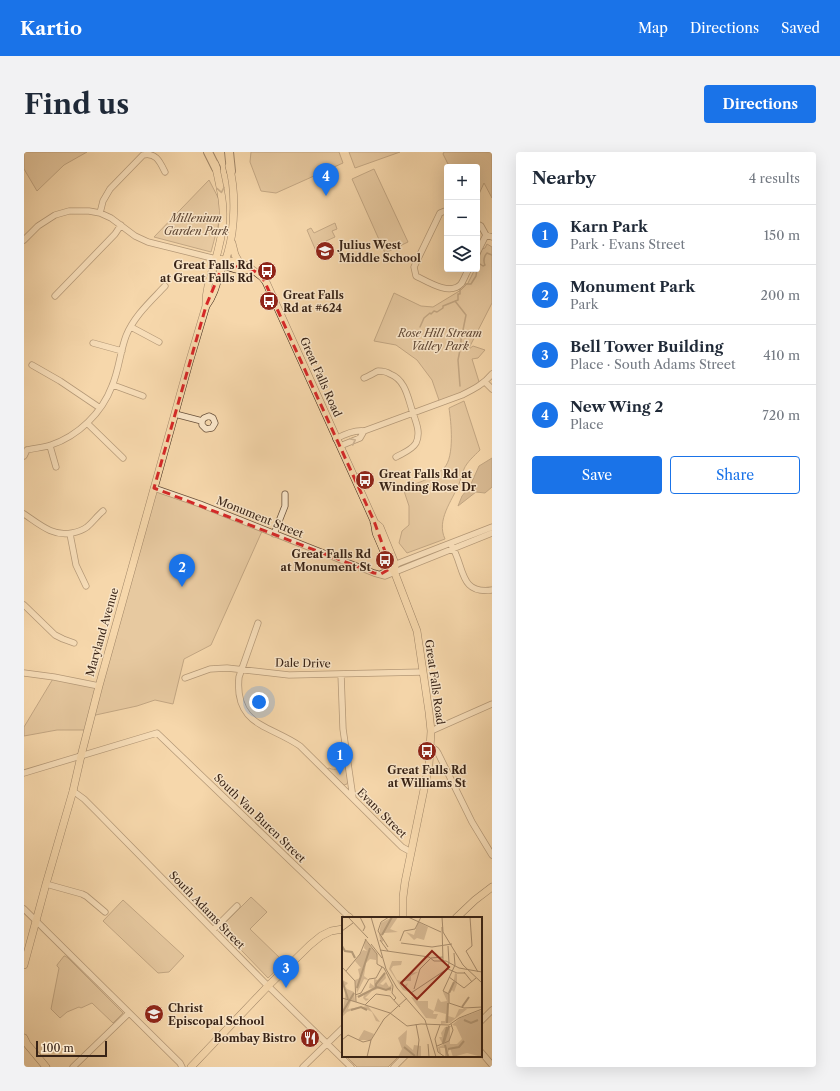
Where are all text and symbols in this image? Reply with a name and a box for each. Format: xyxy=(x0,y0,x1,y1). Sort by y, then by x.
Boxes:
text: Kartio xyxy=(20,17,82,40)
text: Map xyxy=(638,19,668,37)
text: Directions xyxy=(690,19,759,37)
text: Saved xyxy=(781,19,820,37)
button: Directions xyxy=(704,85,816,123)
text: Find us xyxy=(24,87,129,121)
pin: 4 xyxy=(313,163,339,196)
map controls xyxy=(444,164,480,272)
button: + xyxy=(444,164,480,200)
text: Nearby xyxy=(532,168,596,188)
text: 4 results xyxy=(749,170,800,186)
one-way arrow xyxy=(216,187,224,193)
button: − xyxy=(444,200,480,236)
park label: Millenium Garden Park xyxy=(164,211,229,238)
text: Karn Park xyxy=(570,217,648,236)
text: 1 xyxy=(542,227,548,243)
text: 150 m xyxy=(764,227,800,243)
button: layers xyxy=(444,236,480,272)
text: Park · Evans Street xyxy=(570,236,685,252)
place label: Julius West Middle School xyxy=(337,238,421,265)
school or university icon: Julius West Middle School xyxy=(314,240,336,262)
place label: Great Falls Rd at Great Falls Rd xyxy=(160,258,254,285)
bus stop icon: Great Falls Rd at Great Falls Rd xyxy=(256,260,278,282)
text: Monument Park xyxy=(570,277,695,296)
text: 2 xyxy=(541,287,549,303)
text: 200 m xyxy=(760,287,800,303)
place label: Great Falls Rd at #624 xyxy=(283,288,344,315)
bus stop icon: Great Falls Rd at #624 xyxy=(258,290,280,312)
text: Park xyxy=(570,296,598,312)
park label: Rose Hill Stream Valley Park xyxy=(397,326,482,353)
street label: Great Falls Road xyxy=(297,335,345,419)
text: Bell Tower Building xyxy=(570,337,723,356)
text: 3 xyxy=(541,347,549,363)
text: 410 m xyxy=(763,347,800,363)
text: Place · South Adams Street xyxy=(570,356,736,372)
text: New Wing 2 xyxy=(570,397,663,416)
text: 4 xyxy=(541,407,549,423)
text: 720 m xyxy=(762,407,800,423)
text: Place xyxy=(570,416,603,432)
one-way arrow xyxy=(349,438,357,446)
button: Save xyxy=(532,456,662,494)
button: Share xyxy=(670,456,800,494)
place label: Great Falls Rd at Winding Rose Dr xyxy=(378,467,477,494)
bus stop icon: Great Falls Rd at Winding Rose Dr xyxy=(354,469,376,491)
street label: Monument Street xyxy=(214,493,306,541)
place label: Great Falls Rd at Monument St xyxy=(281,547,372,574)
bus stop icon: Great Falls Rd at Monument St xyxy=(374,549,396,571)
pin: 2 xyxy=(169,554,195,587)
street label: Maryland Avenue xyxy=(83,586,121,678)
street label: Great Falls Road xyxy=(422,638,448,726)
street label: Dale Drive xyxy=(275,656,331,670)
your location xyxy=(249,692,269,712)
bus stop icon: Great Falls Rd at Williams St xyxy=(416,740,438,762)
pin: 1 xyxy=(327,742,353,775)
place label: Great Falls Rd at Williams St xyxy=(387,763,467,790)
street label: South Van Buren Street xyxy=(211,771,309,866)
street label: Evans Street xyxy=(354,785,410,841)
street label: South Adams Street xyxy=(166,868,248,952)
inset map xyxy=(342,917,482,1057)
pin: 3 xyxy=(273,955,299,988)
place label: Christ Episcopal School xyxy=(168,1001,264,1028)
school or university icon: Christ Episcopal School xyxy=(143,1003,165,1025)
restaurant icon: Bombay Bistro xyxy=(299,1027,321,1049)
place label: Bombay Bistro xyxy=(214,1031,296,1045)
scale bar xyxy=(36,1039,107,1058)
text: 100 m xyxy=(42,1041,74,1055)

